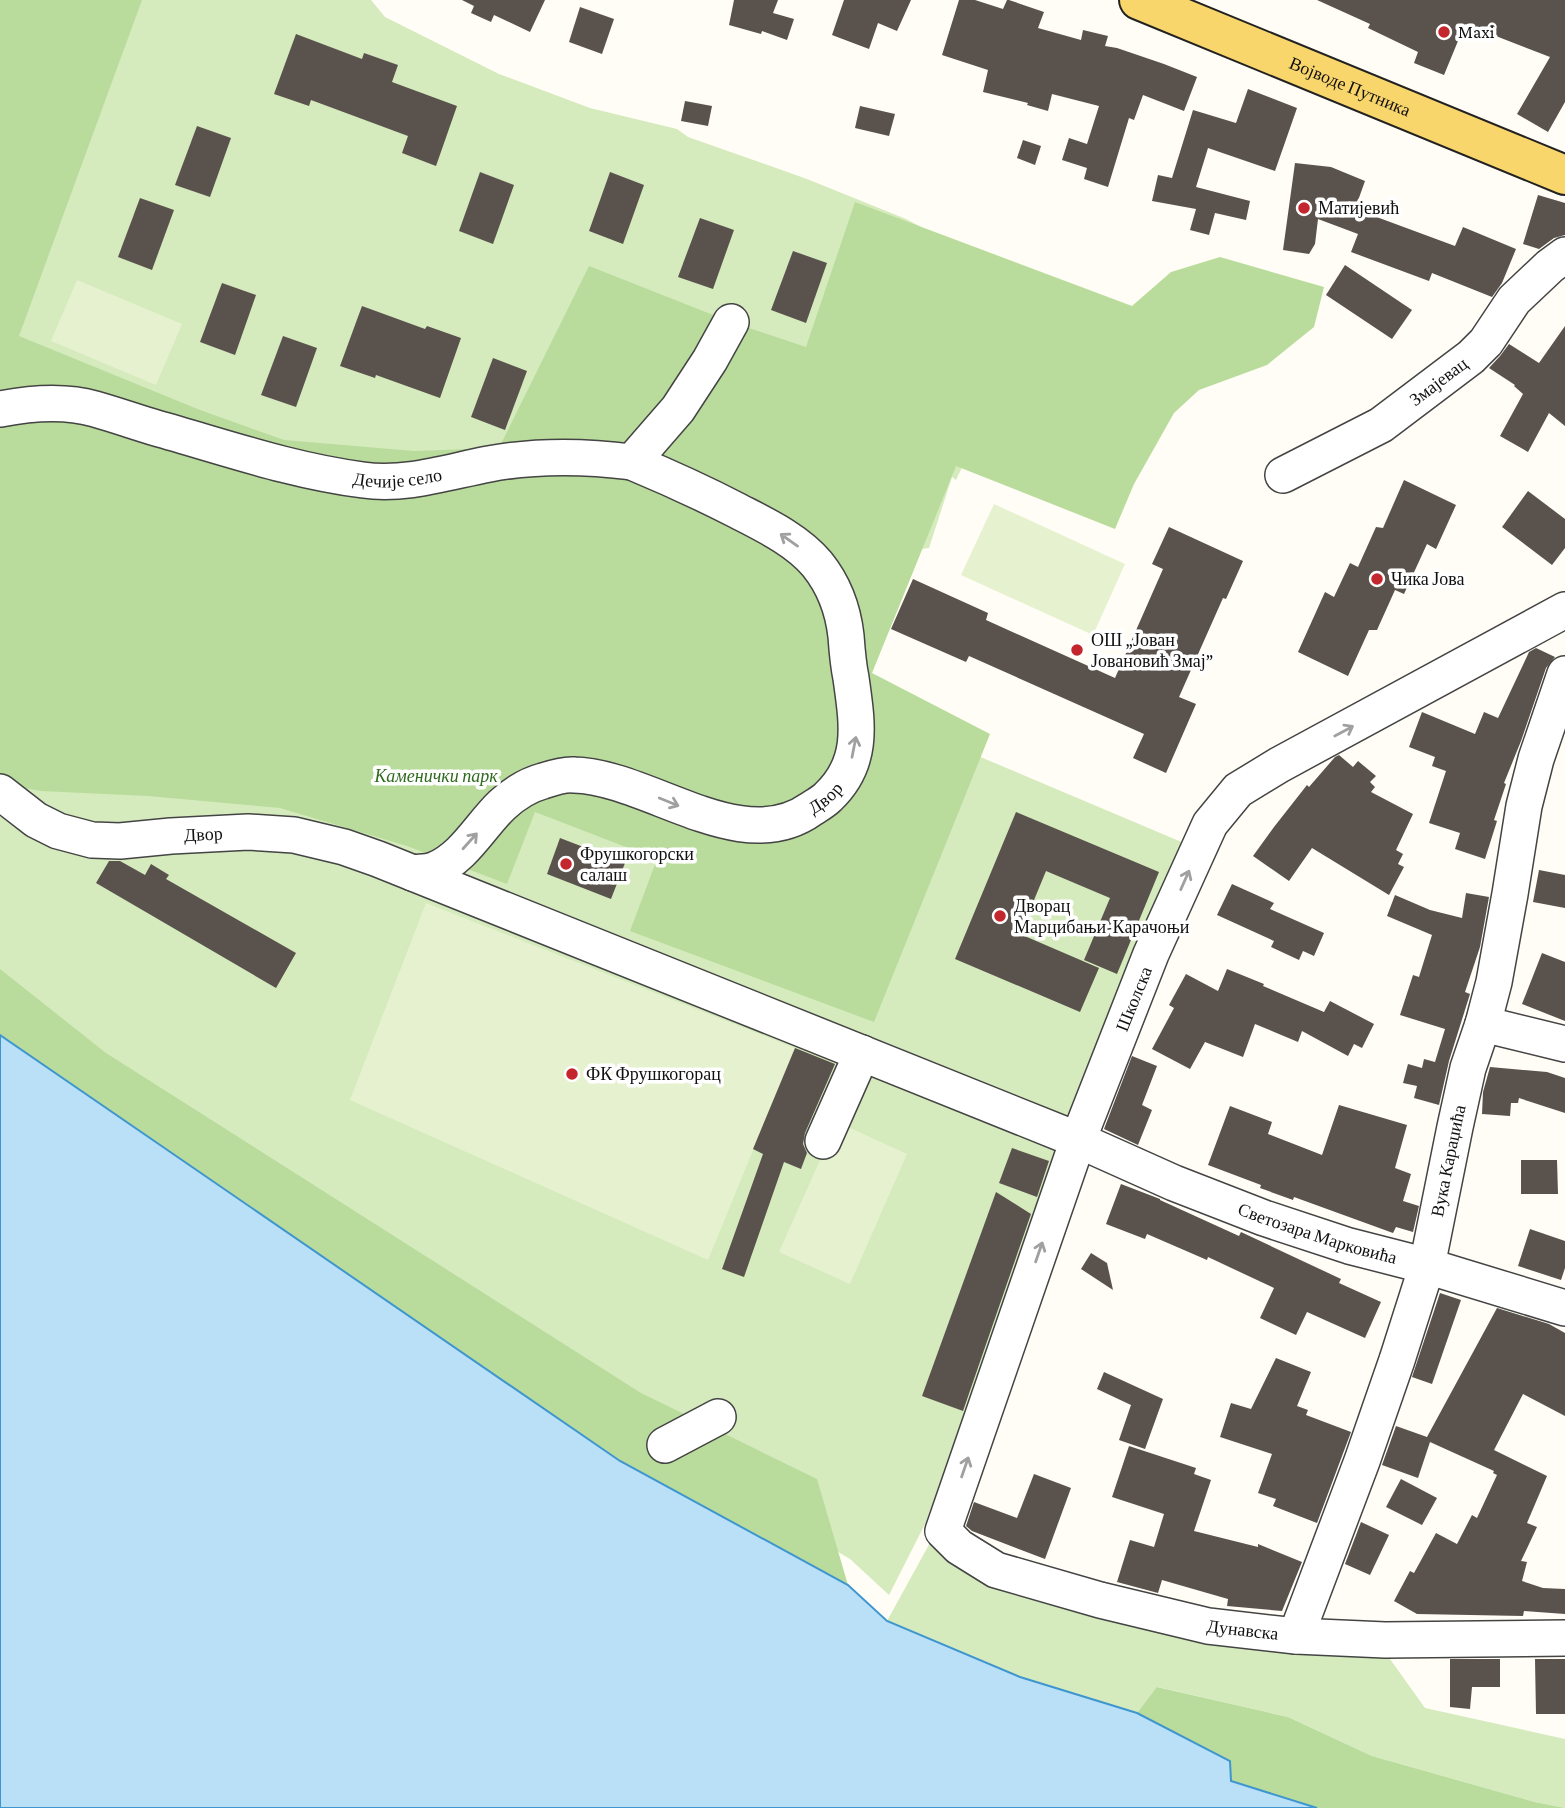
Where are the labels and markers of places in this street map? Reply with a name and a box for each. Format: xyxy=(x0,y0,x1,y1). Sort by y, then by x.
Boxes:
place label: Maxi xyxy=(1458,22,1495,42)
marker: Maxi xyxy=(1436,24,1452,40)
place label: Матијевић xyxy=(1318,198,1399,218)
marker: Матијевић xyxy=(1296,200,1312,216)
place label: Чика Јова xyxy=(1391,569,1464,589)
marker: Чика Јова xyxy=(1369,571,1385,587)
place label: ОШ „Јован Јовановић Змај” xyxy=(1091,630,1213,671)
marker: ОШ „Јован Јовановић Змај” xyxy=(1069,642,1085,658)
place label: Фрушкогорски салаш xyxy=(580,844,694,885)
marker: Фрушкогорски салаш xyxy=(558,856,574,872)
place label: Дворац Марцибањи-Карачоњи xyxy=(1014,896,1190,937)
marker: Дворац Марцибањи-Карачоњи xyxy=(992,908,1008,924)
place label: ФК Фрушкогорац xyxy=(586,1064,721,1084)
marker: ФК Фрушкогорац xyxy=(564,1066,580,1082)

